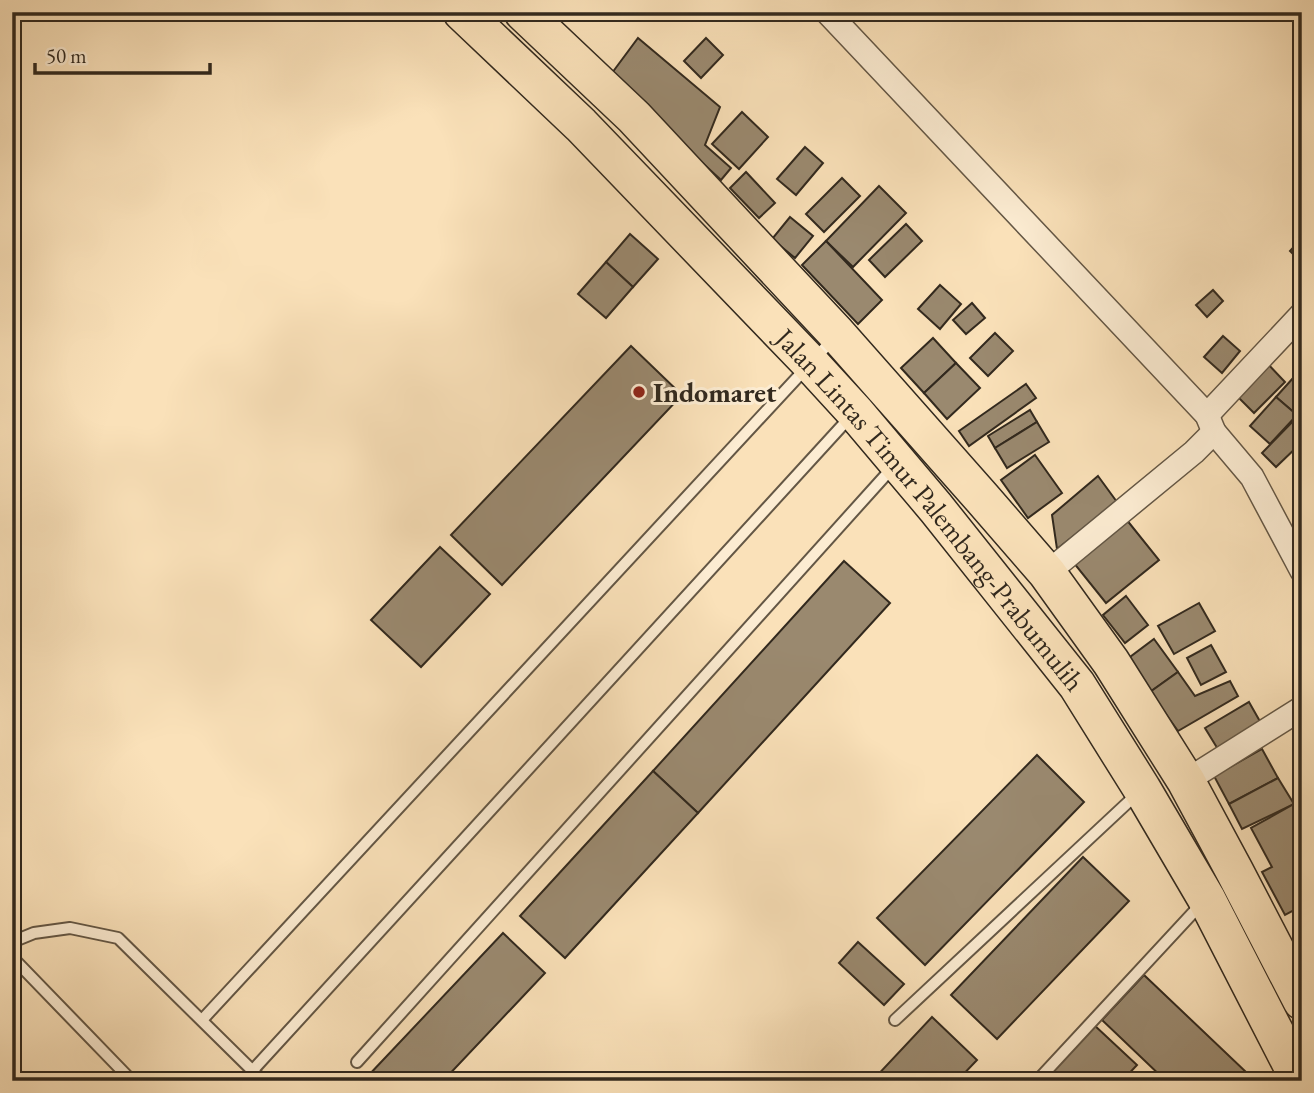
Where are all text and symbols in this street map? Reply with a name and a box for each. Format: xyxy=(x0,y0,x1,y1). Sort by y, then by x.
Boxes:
scale bar xyxy=(35,32,210,76)
text: 50 m xyxy=(46,42,87,69)
street label: Jalan Lintas Timur Palembang-Prabumulih xyxy=(767,319,1093,698)
place label: Indomaret xyxy=(653,374,777,410)
marker: Indomaret xyxy=(631,384,647,400)

